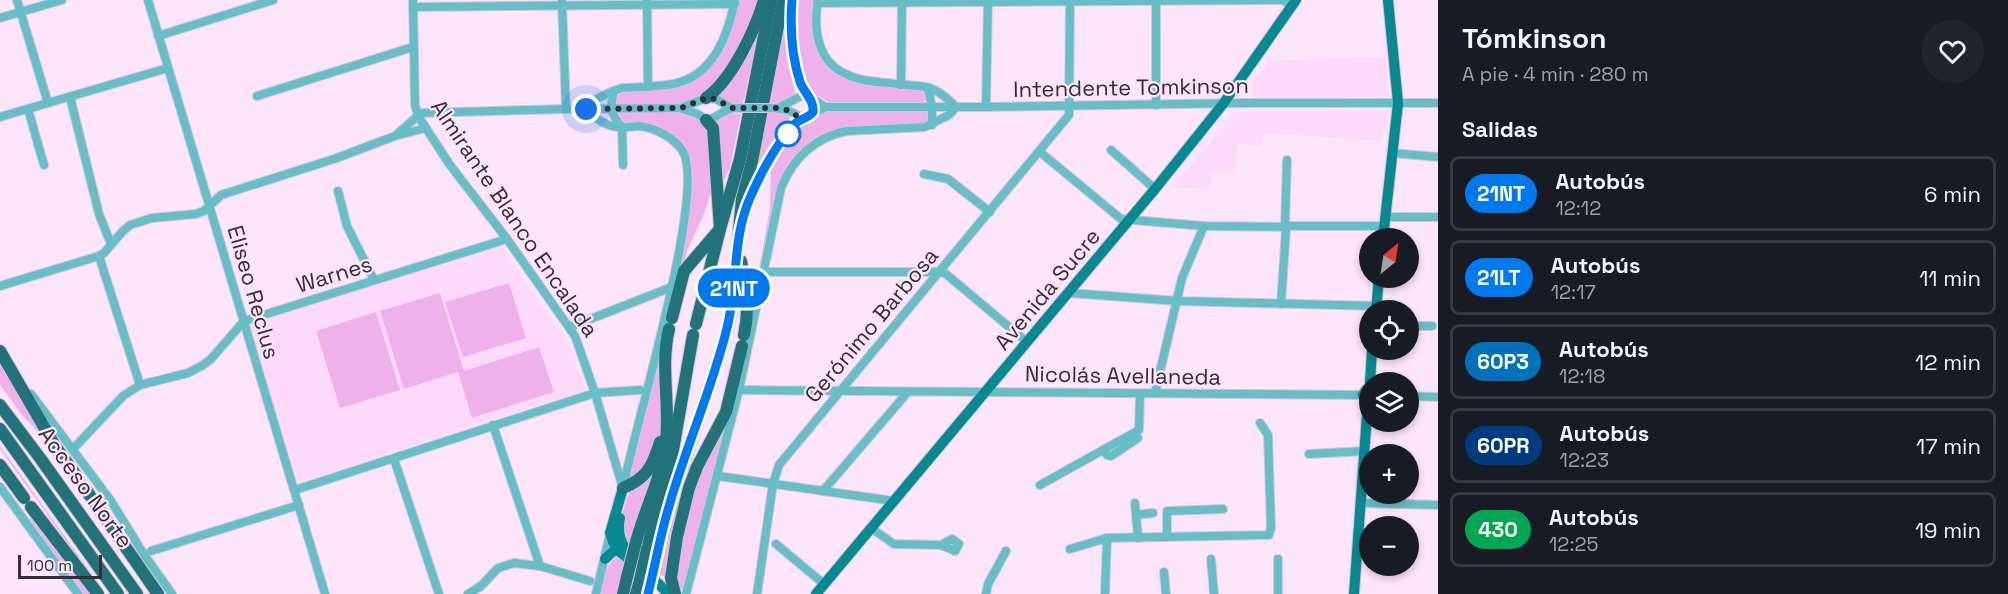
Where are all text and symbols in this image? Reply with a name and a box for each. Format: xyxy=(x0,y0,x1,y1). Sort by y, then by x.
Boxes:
text: Tómkinson xyxy=(1462,20,1606,56)
button: heart xyxy=(1921,20,1984,83)
text: A pie · 4 min · 280 m xyxy=(1462,61,1649,87)
street label: Intendente Tomkinson xyxy=(1013,71,1249,103)
street label: Almirante Blanco Encalada xyxy=(425,94,605,342)
your location xyxy=(571,94,601,124)
text: Salidas xyxy=(1462,115,1538,143)
unlabelled marker xyxy=(775,121,801,147)
text: Autobús xyxy=(1555,167,1645,195)
text: 21NT xyxy=(1477,180,1525,207)
text: 6 min xyxy=(1924,180,1981,208)
text: 12:12 xyxy=(1555,195,1601,221)
street label: Eliseo Reclus xyxy=(222,222,286,362)
street label: Avenida Sucre xyxy=(988,222,1106,356)
north arrow xyxy=(1359,228,1419,288)
map controls xyxy=(1359,228,1419,576)
street label: Gerónimo Barbosa xyxy=(798,242,944,408)
street label: Warnes xyxy=(293,249,375,299)
text: Autobús xyxy=(1551,251,1640,279)
text: 21LT xyxy=(1477,264,1521,291)
text: 11 min xyxy=(1919,264,1981,292)
line badge: 21NT xyxy=(692,268,776,308)
text: 21NT xyxy=(710,275,758,302)
text: 12:17 xyxy=(1551,279,1596,305)
button: locate xyxy=(1359,300,1419,360)
text: Autobús xyxy=(1559,335,1649,363)
text: 60P3 xyxy=(1477,348,1529,375)
text: 12 min xyxy=(1915,348,1981,376)
street label: Nicolás Avellaneda xyxy=(1025,359,1222,391)
text: 12:18 xyxy=(1559,363,1605,389)
button: layers xyxy=(1359,372,1419,432)
text: Autobús xyxy=(1560,419,1649,447)
street label: Acceso Norte xyxy=(33,421,139,553)
text: 60PR xyxy=(1477,432,1530,459)
text: 17 min xyxy=(1916,432,1981,460)
button: + xyxy=(1359,444,1419,504)
text: 12:23 xyxy=(1560,447,1609,473)
text: Autobús xyxy=(1549,503,1639,531)
button: − xyxy=(1359,516,1419,576)
text: 430 xyxy=(1478,516,1518,543)
text: 19 min xyxy=(1915,516,1981,544)
text: 12:25 xyxy=(1549,531,1599,557)
scale bar xyxy=(18,552,102,580)
text: 100 m xyxy=(27,555,72,576)

